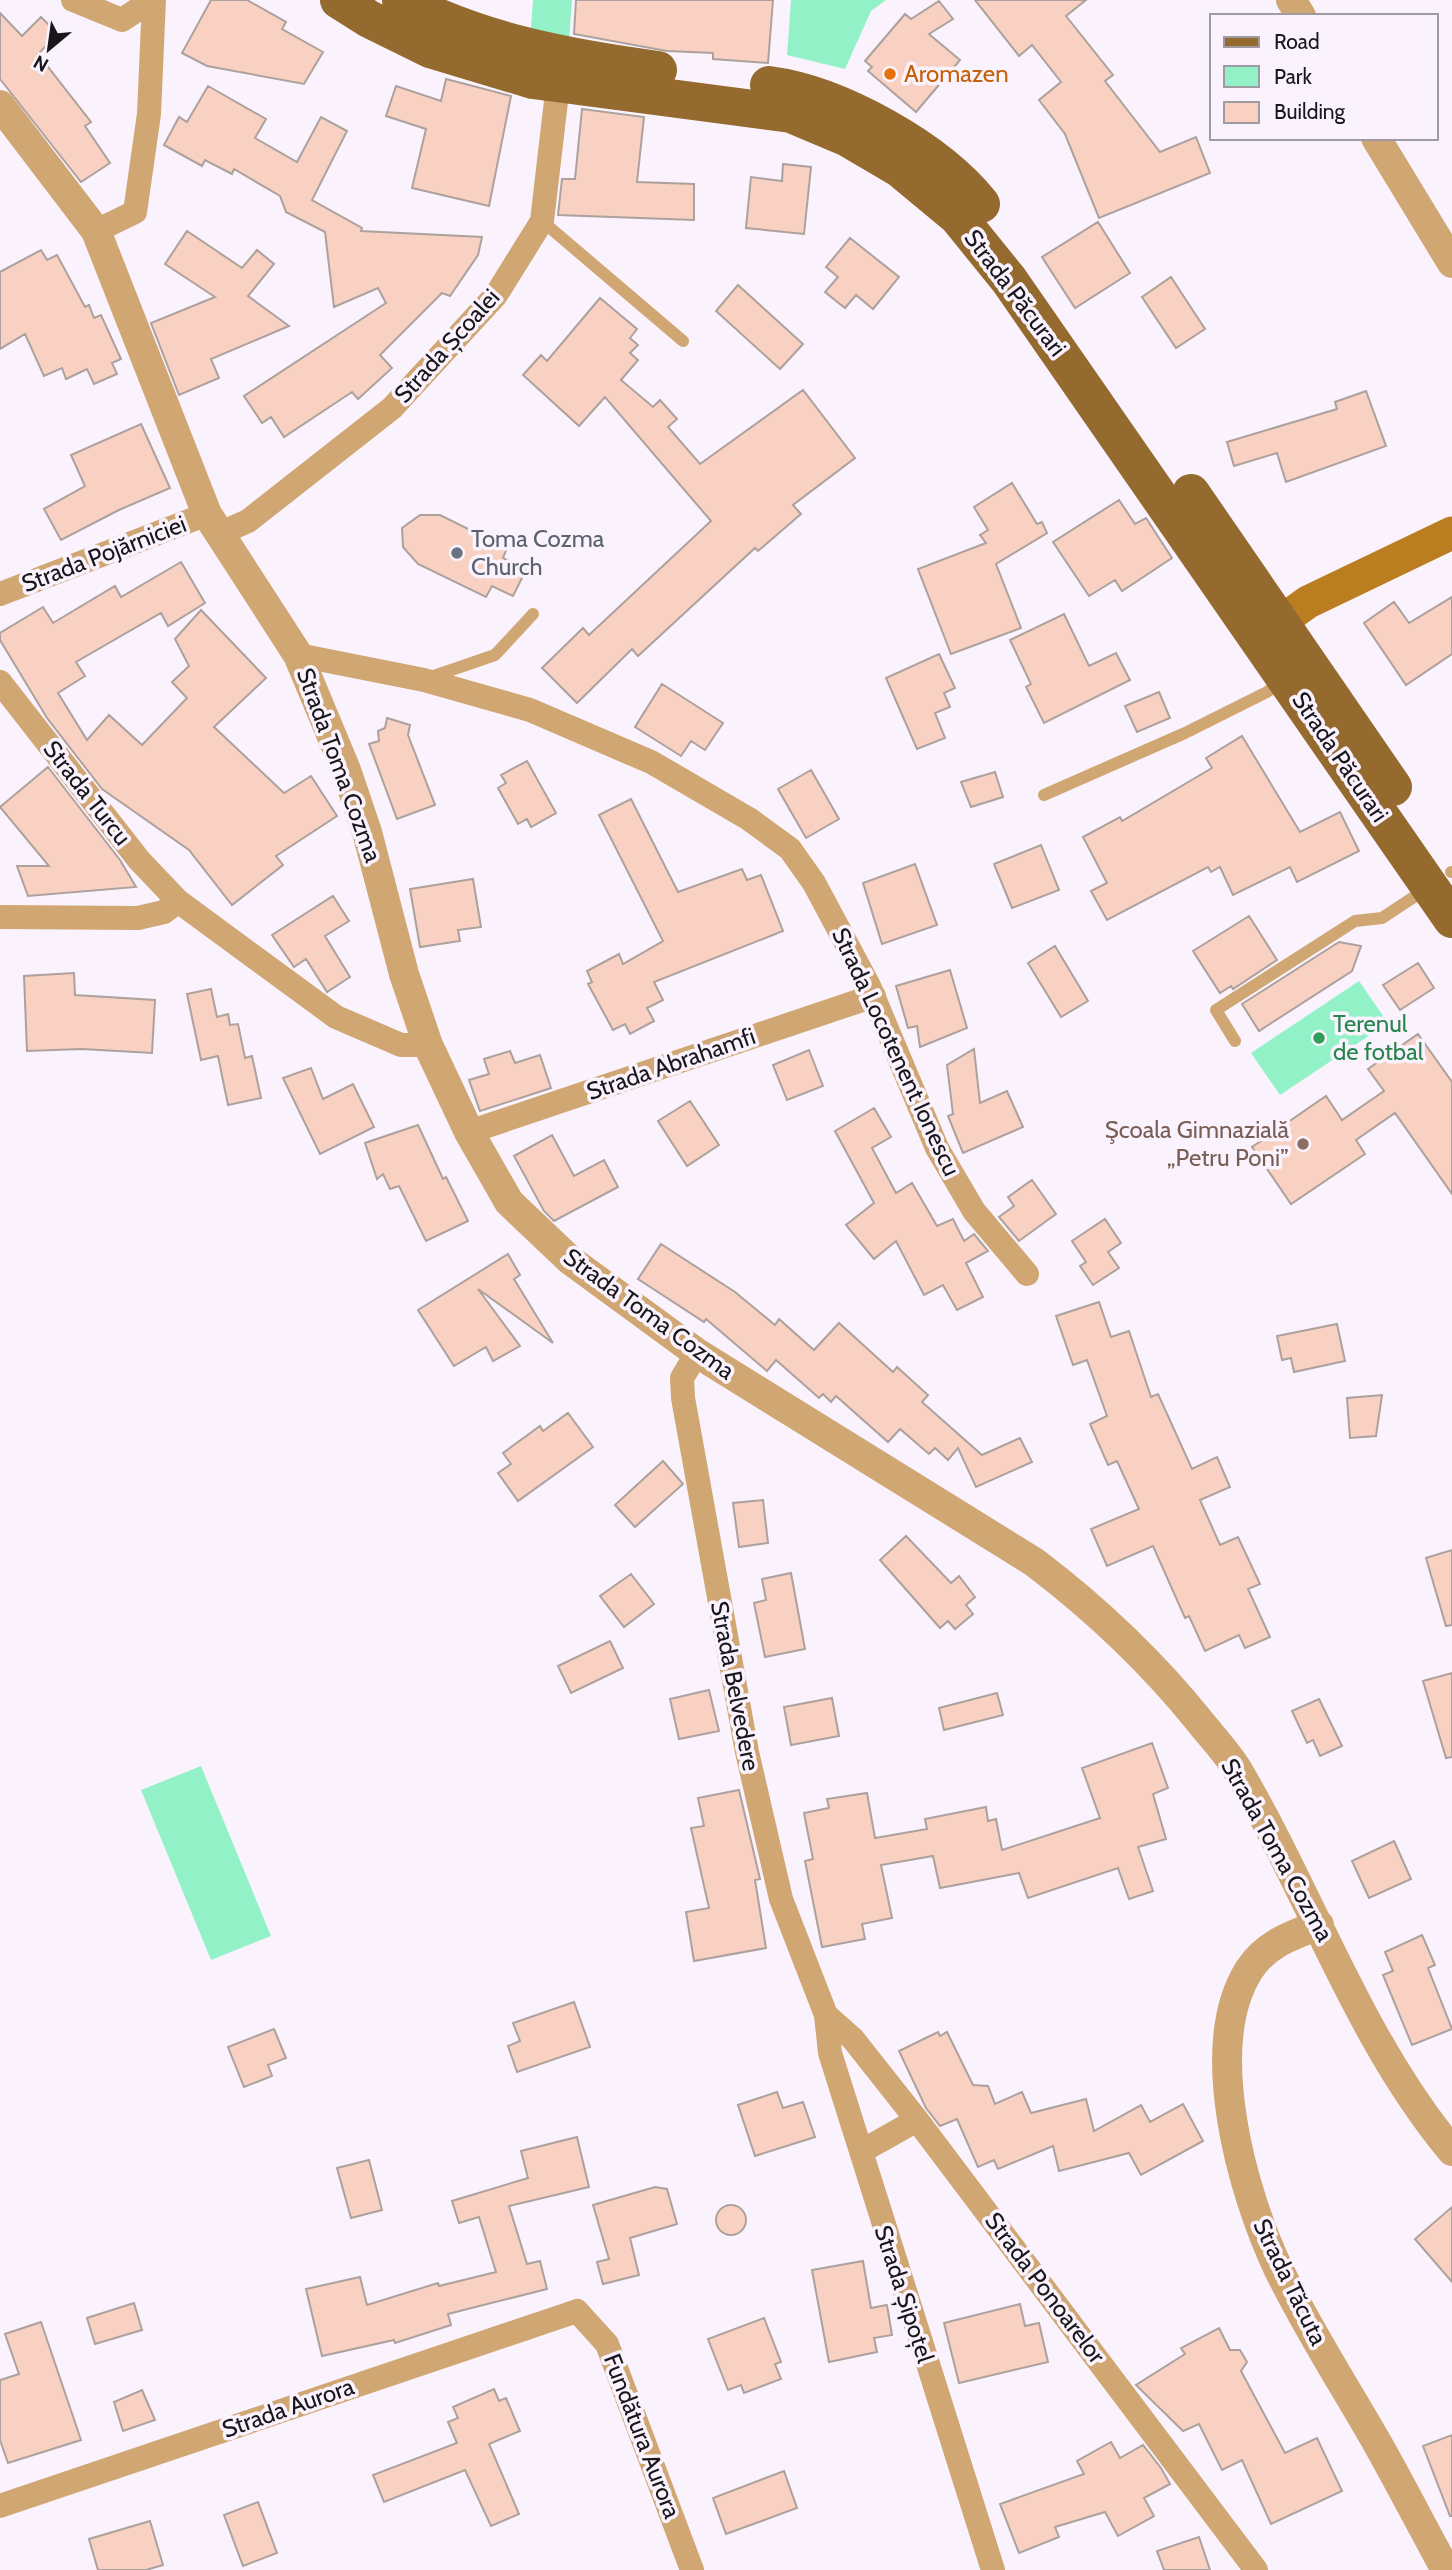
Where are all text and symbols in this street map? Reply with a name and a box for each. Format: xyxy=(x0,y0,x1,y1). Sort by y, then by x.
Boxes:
north arrow xyxy=(14,14,84,84)
legend xyxy=(1210,14,1438,140)
text: Road xyxy=(1274,29,1320,54)
text: N xyxy=(30,50,52,77)
place label: Aromazen xyxy=(904,59,1009,88)
text: Park xyxy=(1274,64,1312,89)
marker: Aromazen xyxy=(882,66,898,82)
text: Building xyxy=(1274,99,1346,124)
street label: Strada Păcurari xyxy=(958,224,1072,362)
street label: Strada Școalei xyxy=(388,283,506,409)
street label: Strada Pojărniciei xyxy=(18,509,190,598)
place label: Toma Cozma Church xyxy=(471,524,605,581)
marker: Toma Cozma Church xyxy=(449,545,465,561)
street label: Strada Toma Cozma xyxy=(291,664,388,866)
street label: Strada Păcurari xyxy=(1286,686,1395,827)
street label: Strada Turcu xyxy=(38,735,137,851)
street label: Strada Locotenent Ionescu xyxy=(826,923,967,1180)
place label: Terenul de fotbal xyxy=(1333,1009,1424,1066)
street label: Strada Abrahamfi xyxy=(583,1021,759,1106)
marker: Terenul de fotbal xyxy=(1311,1030,1327,1046)
place label: Şcoala Gimnazială „Petru Poni” xyxy=(1105,1115,1289,1172)
marker: Şcoala Gimnazială „Petru Poni” xyxy=(1295,1136,1311,1152)
street label: Strada Toma Cozma xyxy=(558,1242,741,1386)
street label: Strada Belvedere xyxy=(705,1599,766,1773)
street label: Strada Toma Cozma xyxy=(1215,1753,1340,1947)
street label: Strada Ponoarelor xyxy=(979,2206,1112,2369)
street label: Strada Tăcuta xyxy=(1247,2214,1334,2350)
street label: Strada Șipoțel xyxy=(868,2222,940,2367)
street label: Fundătura Aurora xyxy=(598,2350,687,2523)
street label: Strada Aurora xyxy=(218,2371,358,2444)

